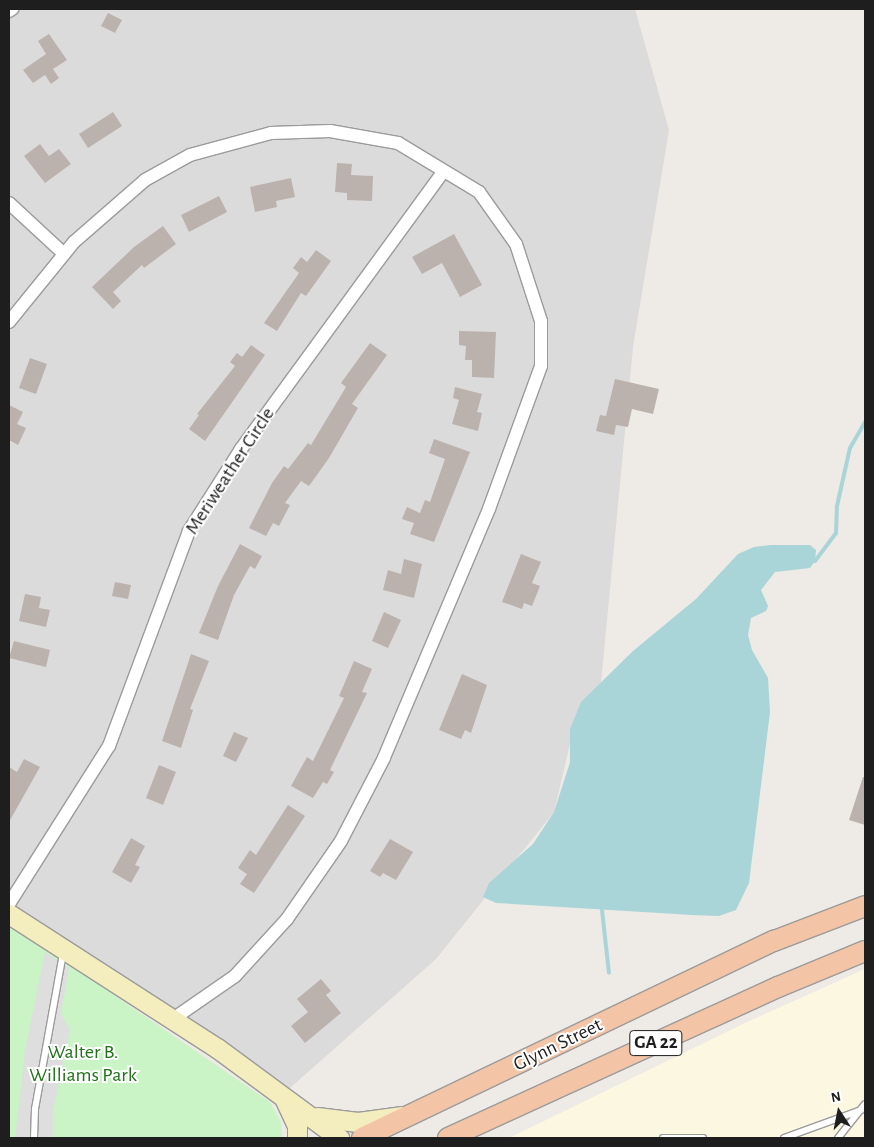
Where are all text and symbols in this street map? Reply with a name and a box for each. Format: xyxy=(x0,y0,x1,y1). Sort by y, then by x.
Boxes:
street label: Meriweather Circle xyxy=(180,403,280,539)
street label: Glynn Street xyxy=(510,1013,606,1077)
road number: GA 22 xyxy=(628,1026,684,1060)
park label: Walter B. Williams Park xyxy=(29,1041,137,1088)
north arrow xyxy=(814,1087,864,1137)
text: N xyxy=(830,1089,842,1105)

